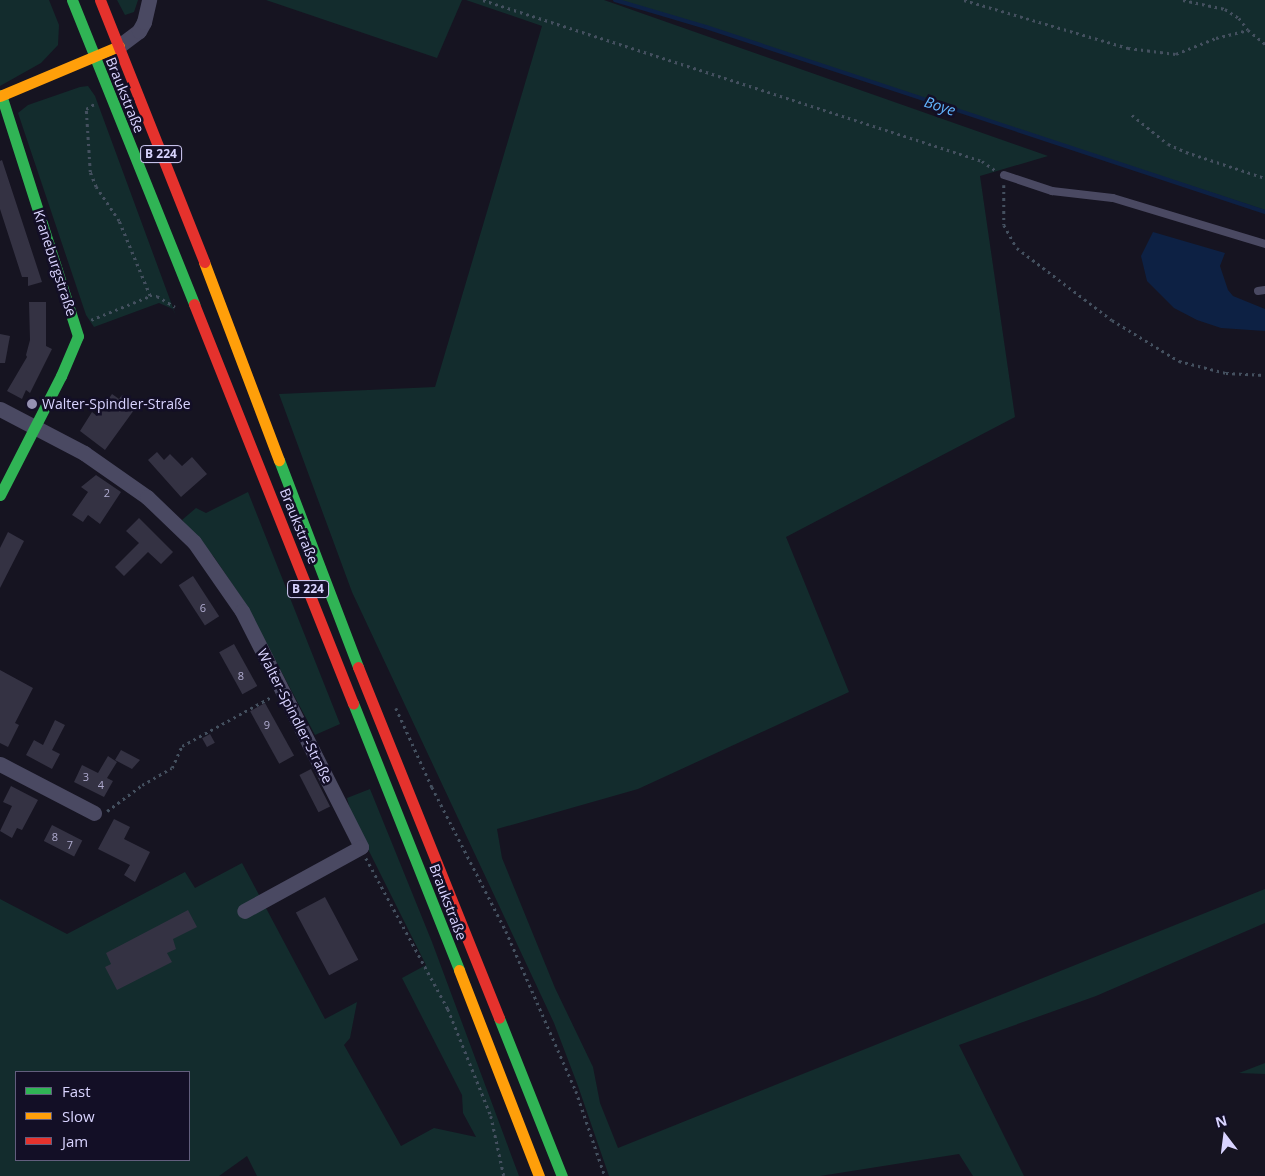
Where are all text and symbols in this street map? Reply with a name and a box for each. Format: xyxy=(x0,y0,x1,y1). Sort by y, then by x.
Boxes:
street label: Braukstraße xyxy=(102,55,148,135)
water label: Boye xyxy=(922,93,958,119)
road number: B 224 xyxy=(140,144,182,164)
street label: Kraneburgstraße xyxy=(30,208,80,318)
place label: Walter-Spindler-Straße xyxy=(42,396,191,412)
marker: Walter-Spindler-Straße xyxy=(26,398,38,410)
house number: 2 xyxy=(104,486,110,500)
street label: Braukstraße xyxy=(276,486,322,566)
road number: B 224 xyxy=(287,580,329,598)
house number: 6 xyxy=(200,601,206,615)
street label: Walter-Spindler-Straße xyxy=(254,646,336,786)
house number: 8 xyxy=(238,669,244,683)
house number: 9 xyxy=(264,718,270,732)
house number: 3 xyxy=(83,770,89,784)
house number: 4 xyxy=(98,778,104,792)
house number: 8 xyxy=(52,830,58,844)
house number: 7 xyxy=(67,838,73,852)
street label: Braukstraße xyxy=(426,862,470,942)
legend xyxy=(15,1071,190,1161)
text: Fast xyxy=(62,1081,91,1101)
text: Slow xyxy=(62,1106,95,1126)
text: N xyxy=(1213,1110,1229,1132)
north arrow xyxy=(1200,1111,1250,1161)
text: Jam xyxy=(62,1131,88,1151)

